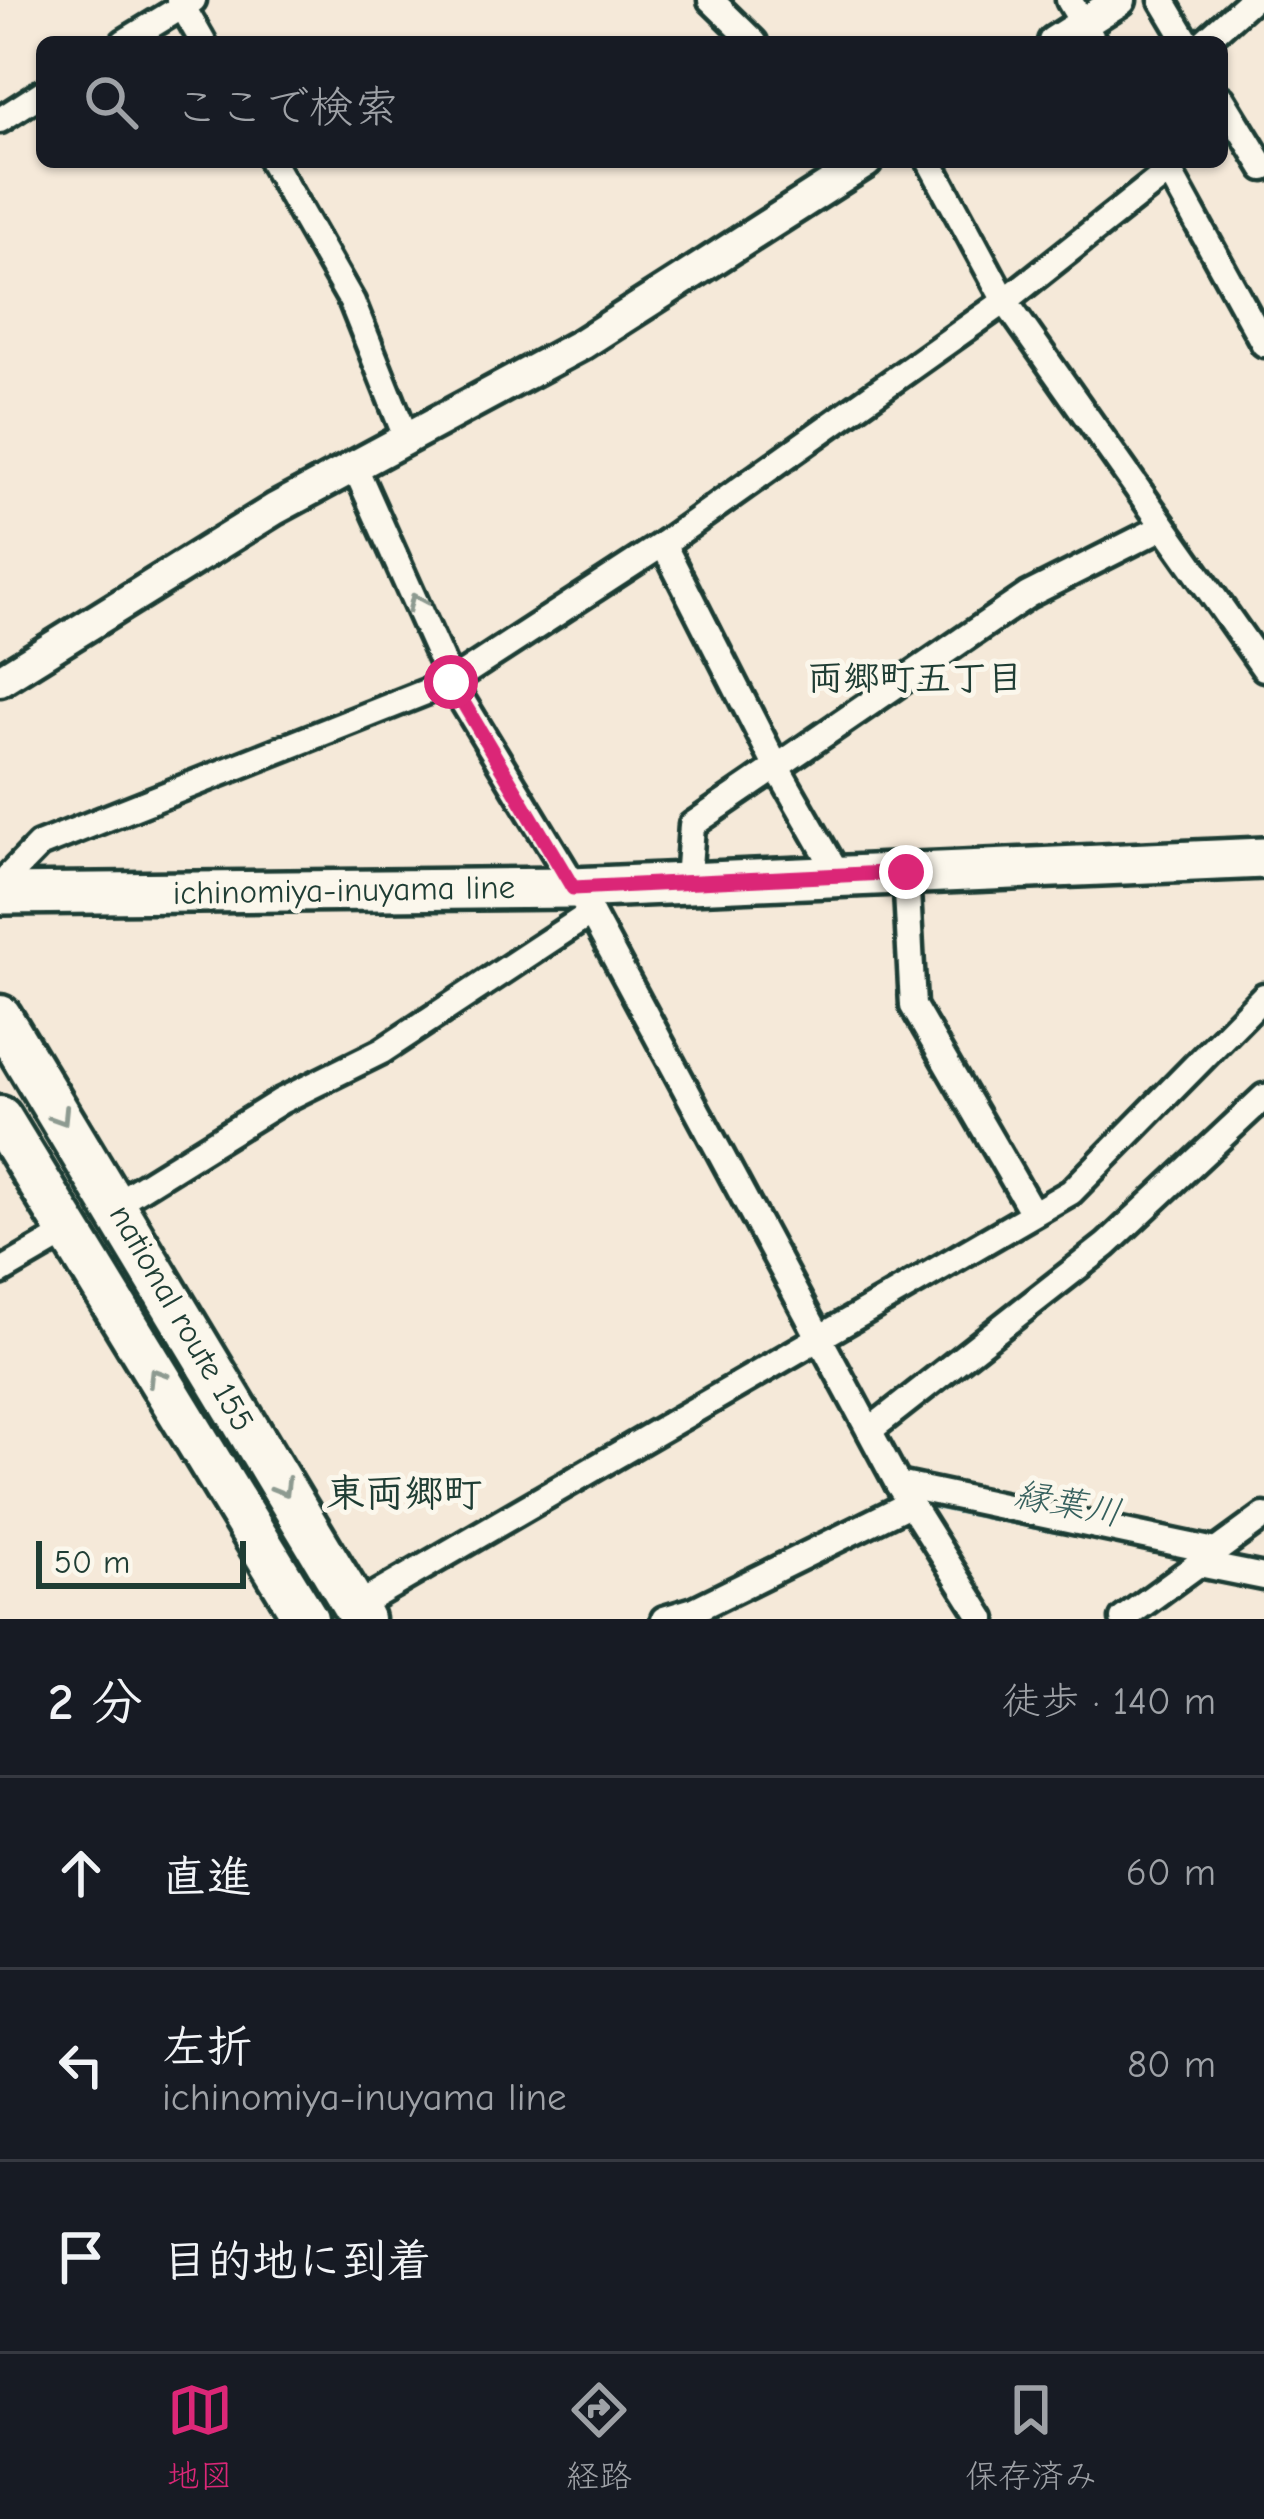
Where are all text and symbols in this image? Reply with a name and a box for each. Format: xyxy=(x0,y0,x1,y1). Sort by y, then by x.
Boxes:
search box xyxy=(36,36,1228,168)
icon: search xyxy=(78,69,144,135)
text: ここで検索 xyxy=(174,81,399,133)
one-way arrow xyxy=(406,593,430,614)
route start xyxy=(424,655,478,709)
district label: 両郷町五丁目 xyxy=(807,658,1023,699)
route end xyxy=(879,845,933,899)
street label: ichinomiya-inuyama line xyxy=(173,868,515,912)
one-way arrow xyxy=(47,1104,69,1126)
street label: national route 155 xyxy=(102,1198,262,1438)
one-way arrow xyxy=(149,1368,171,1390)
district label: 東両郷町 xyxy=(326,1471,482,1516)
water label: 縁葉川 xyxy=(1011,1474,1125,1534)
one-way arrow xyxy=(269,1475,291,1497)
scale bar xyxy=(36,1535,246,1588)
text: 50 m xyxy=(54,1543,130,1581)
text: 2 分 xyxy=(48,1673,143,1732)
text: 徒歩 · 140 m xyxy=(1002,1679,1216,1724)
icon: ahead xyxy=(48,1840,114,1906)
text: 60 m xyxy=(1126,1850,1216,1895)
text: 直進 xyxy=(162,1851,252,1903)
text: 左折 xyxy=(162,2021,252,2073)
icon: left xyxy=(48,2032,114,2098)
text: 80 m xyxy=(1127,2042,1216,2087)
text: ichinomiya-inuyama line xyxy=(162,2075,567,2120)
icon: arrive xyxy=(48,2224,114,2290)
text: 目的地に到着 xyxy=(162,2235,432,2287)
tab: 地図 xyxy=(167,2377,233,2497)
tab: 経路 xyxy=(566,2377,632,2497)
tab: 保存済み xyxy=(965,2377,1097,2497)

